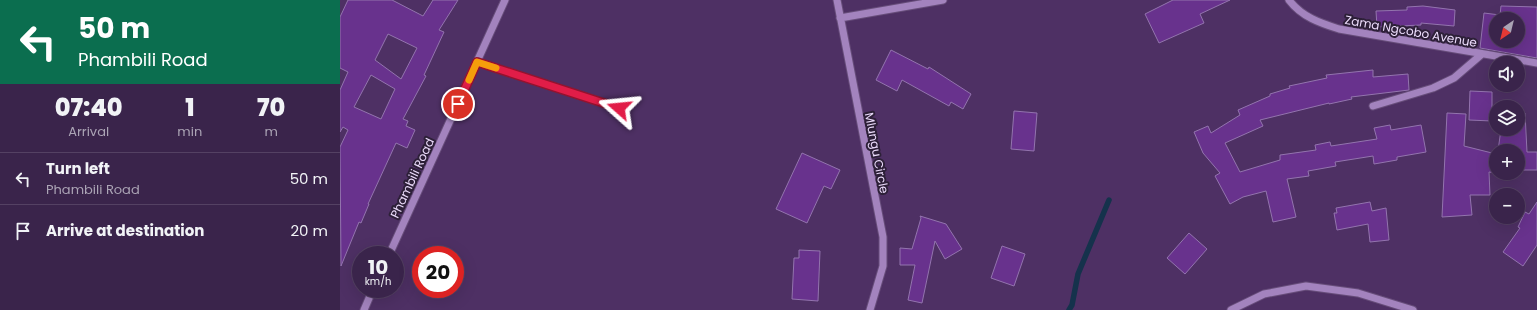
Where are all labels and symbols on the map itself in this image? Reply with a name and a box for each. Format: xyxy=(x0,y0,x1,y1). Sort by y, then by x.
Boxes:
street label: Zama Ngcobo Avenue xyxy=(1344,11,1478,51)
north arrow xyxy=(1489,12,1525,48)
pin xyxy=(441,87,475,121)
position arrow xyxy=(598,87,640,129)
street label: Mlungu Circle xyxy=(861,111,893,195)
street label: Phambili Road xyxy=(386,135,438,221)
speed limit sign: 20 xyxy=(412,246,464,298)

